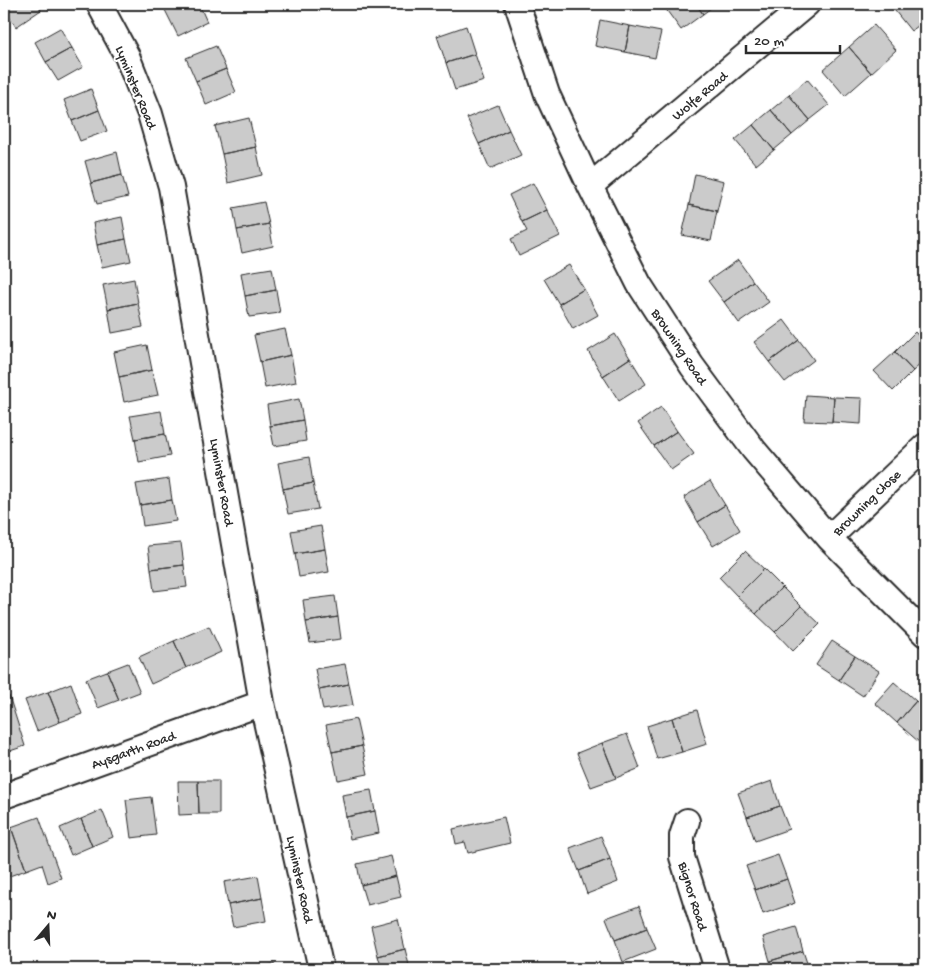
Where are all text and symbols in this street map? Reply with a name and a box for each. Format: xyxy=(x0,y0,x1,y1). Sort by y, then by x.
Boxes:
scale bar xyxy=(746,22,840,54)
text: 20 m xyxy=(754,33,784,51)
street label: Lyminster Road xyxy=(110,44,160,134)
street label: Wolfe Road xyxy=(669,68,733,125)
street label: Browning Road xyxy=(646,305,711,390)
street label: Lyminster Road xyxy=(204,437,237,529)
street label: Browning Close xyxy=(829,467,906,541)
street label: Aysgarth Road xyxy=(90,728,180,774)
street label: Lyminster Road xyxy=(281,834,316,926)
street label: Bignor Road xyxy=(673,859,711,935)
north arrow xyxy=(22,900,72,950)
text: N xyxy=(44,907,59,926)

